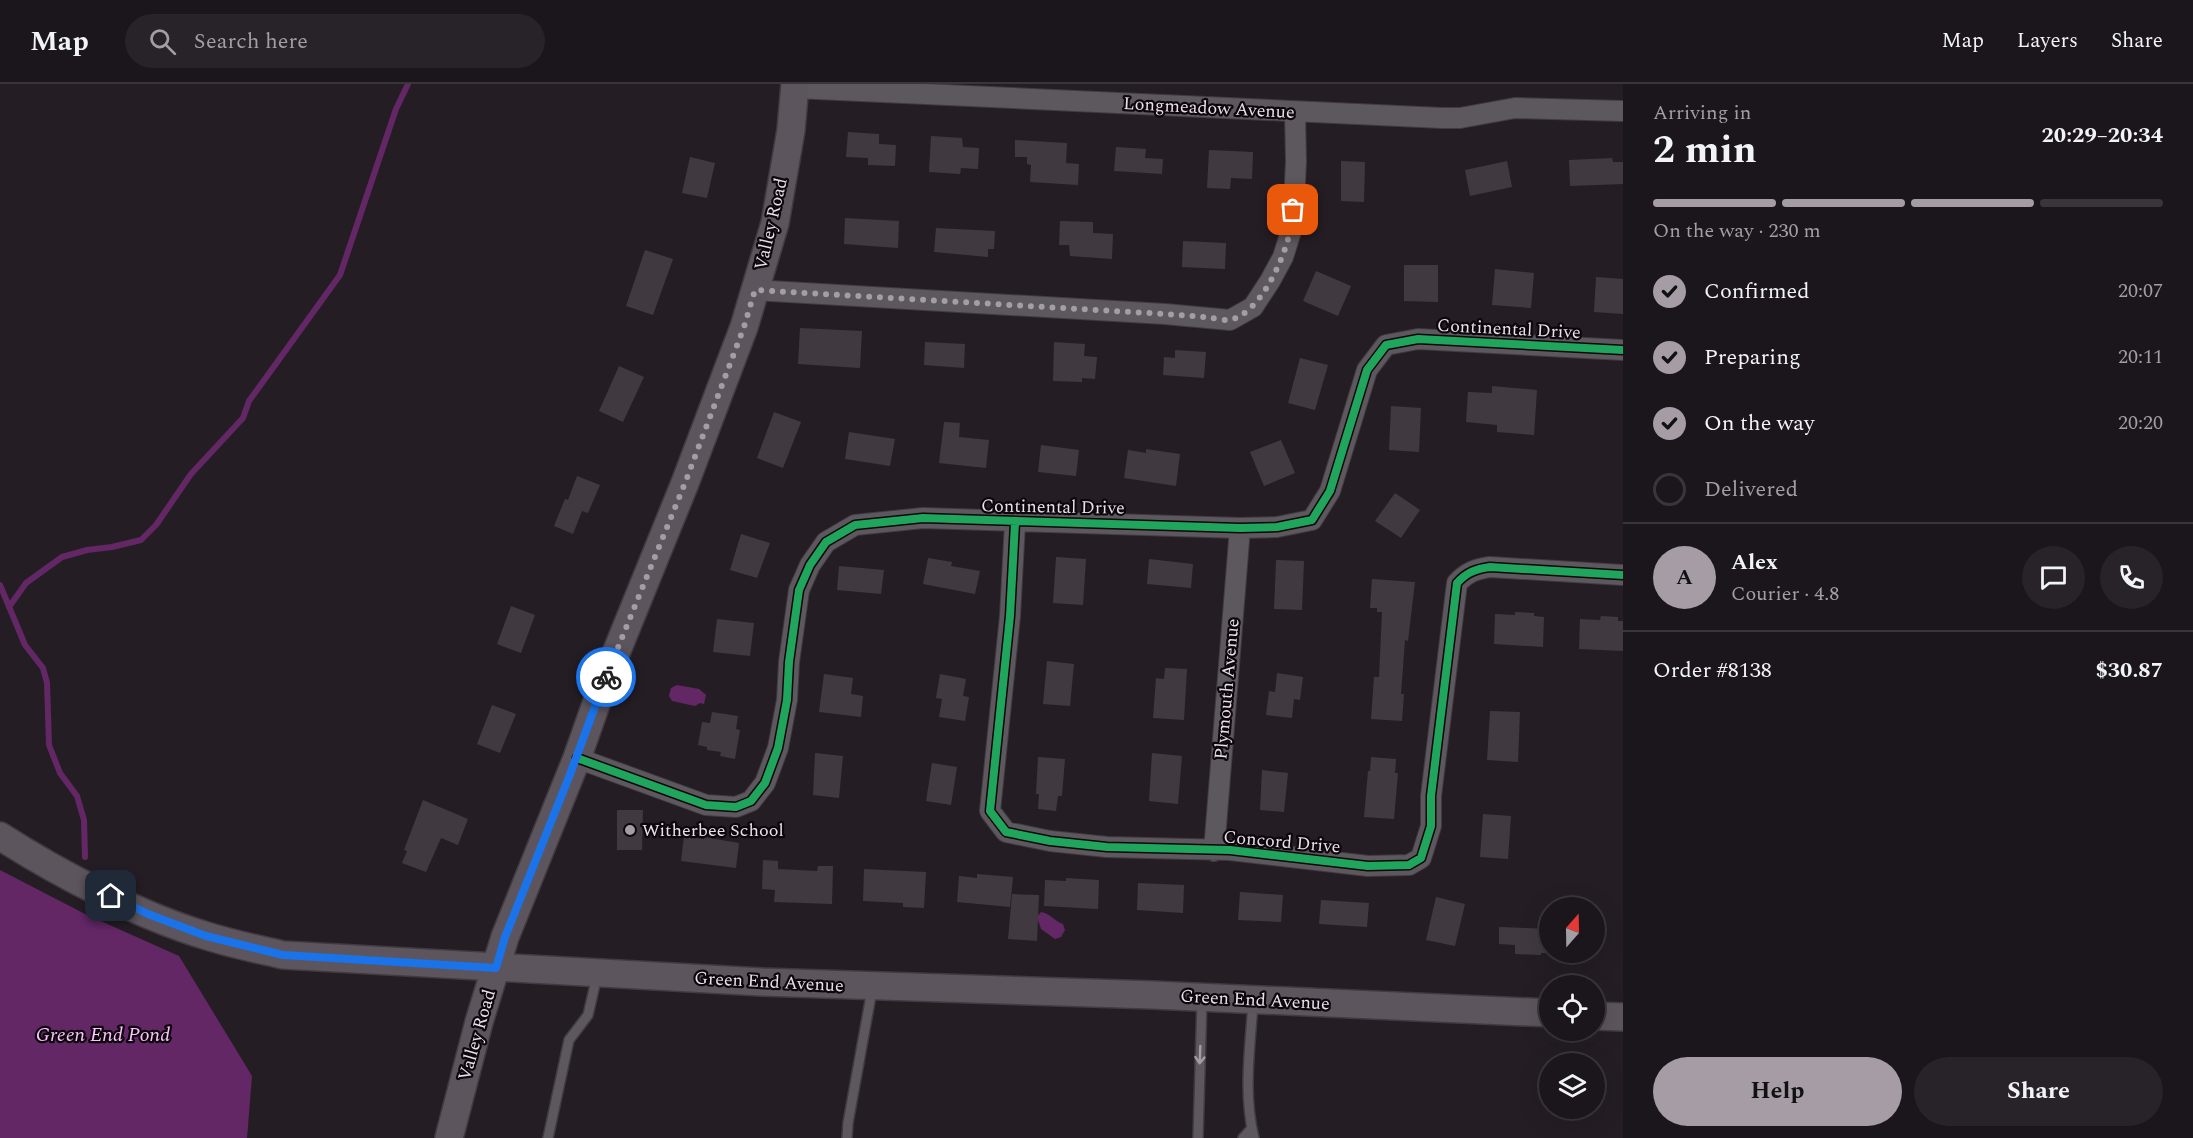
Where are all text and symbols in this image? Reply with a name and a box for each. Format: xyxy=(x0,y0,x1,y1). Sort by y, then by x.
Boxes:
search box xyxy=(125,14,545,68)
text: Map xyxy=(30,20,89,63)
icon: search xyxy=(146,25,179,58)
text: Search here xyxy=(194,25,308,58)
text: Map xyxy=(1942,25,1984,57)
text: Layers xyxy=(2017,25,2078,57)
text: Share xyxy=(2111,25,2163,57)
street label: Longmeadow Avenue xyxy=(1123,90,1295,126)
text: Arriving in xyxy=(1653,98,1751,128)
text: 20:29–20:34 xyxy=(2041,119,2163,152)
text: 2 min xyxy=(1653,121,1757,180)
street label: Valley Road xyxy=(747,175,795,273)
pin xyxy=(1267,184,1318,235)
icon: bag xyxy=(1276,193,1309,226)
text: On the way · 230 m xyxy=(1653,216,1821,246)
icon: check xyxy=(1653,275,1686,308)
text: Confirmed xyxy=(1704,275,1810,308)
text: 20:07 xyxy=(2118,276,2163,306)
street label: Continental Drive xyxy=(1436,312,1582,346)
icon: check xyxy=(1653,341,1686,374)
text: Preparing xyxy=(1704,341,1801,374)
text: 20:11 xyxy=(2118,342,2163,372)
icon: check xyxy=(1653,407,1686,440)
text: On the way xyxy=(1704,407,1815,440)
text: 20:20 xyxy=(2118,408,2163,438)
text: Delivered xyxy=(1704,473,1798,506)
street label: Continental Drive xyxy=(981,492,1125,522)
text: Alex xyxy=(1731,546,1778,579)
button: chat xyxy=(2022,546,2085,609)
button: phone xyxy=(2100,546,2163,609)
text: A xyxy=(1676,561,1693,594)
text: Courier · 4.8 xyxy=(1731,579,1839,609)
street label: Plymouth Avenue xyxy=(1207,617,1247,761)
courier xyxy=(576,647,636,707)
text: Order #8138 xyxy=(1653,654,1772,687)
text: $30.87 xyxy=(2095,654,2163,687)
icon: bike xyxy=(590,661,623,694)
place label: Witherbee School xyxy=(642,817,784,844)
marker: Witherbee School xyxy=(623,823,637,837)
street label: Concord Drive xyxy=(1222,823,1342,861)
pin xyxy=(85,870,136,921)
icon: home xyxy=(94,879,127,912)
north arrow xyxy=(1539,897,1605,963)
map controls xyxy=(1539,897,1605,1119)
street label: Green End Avenue xyxy=(694,965,844,999)
button: locate xyxy=(1539,975,1605,1041)
street label: Green End Avenue xyxy=(1180,983,1330,1017)
street label: Valley Road xyxy=(451,986,503,1084)
water label: Green End Pond xyxy=(36,1020,170,1050)
one-way arrow xyxy=(1194,1045,1206,1065)
button: layers xyxy=(1539,1053,1605,1119)
button: Help xyxy=(1653,1057,1902,1126)
button: Share xyxy=(1914,1057,2163,1126)

